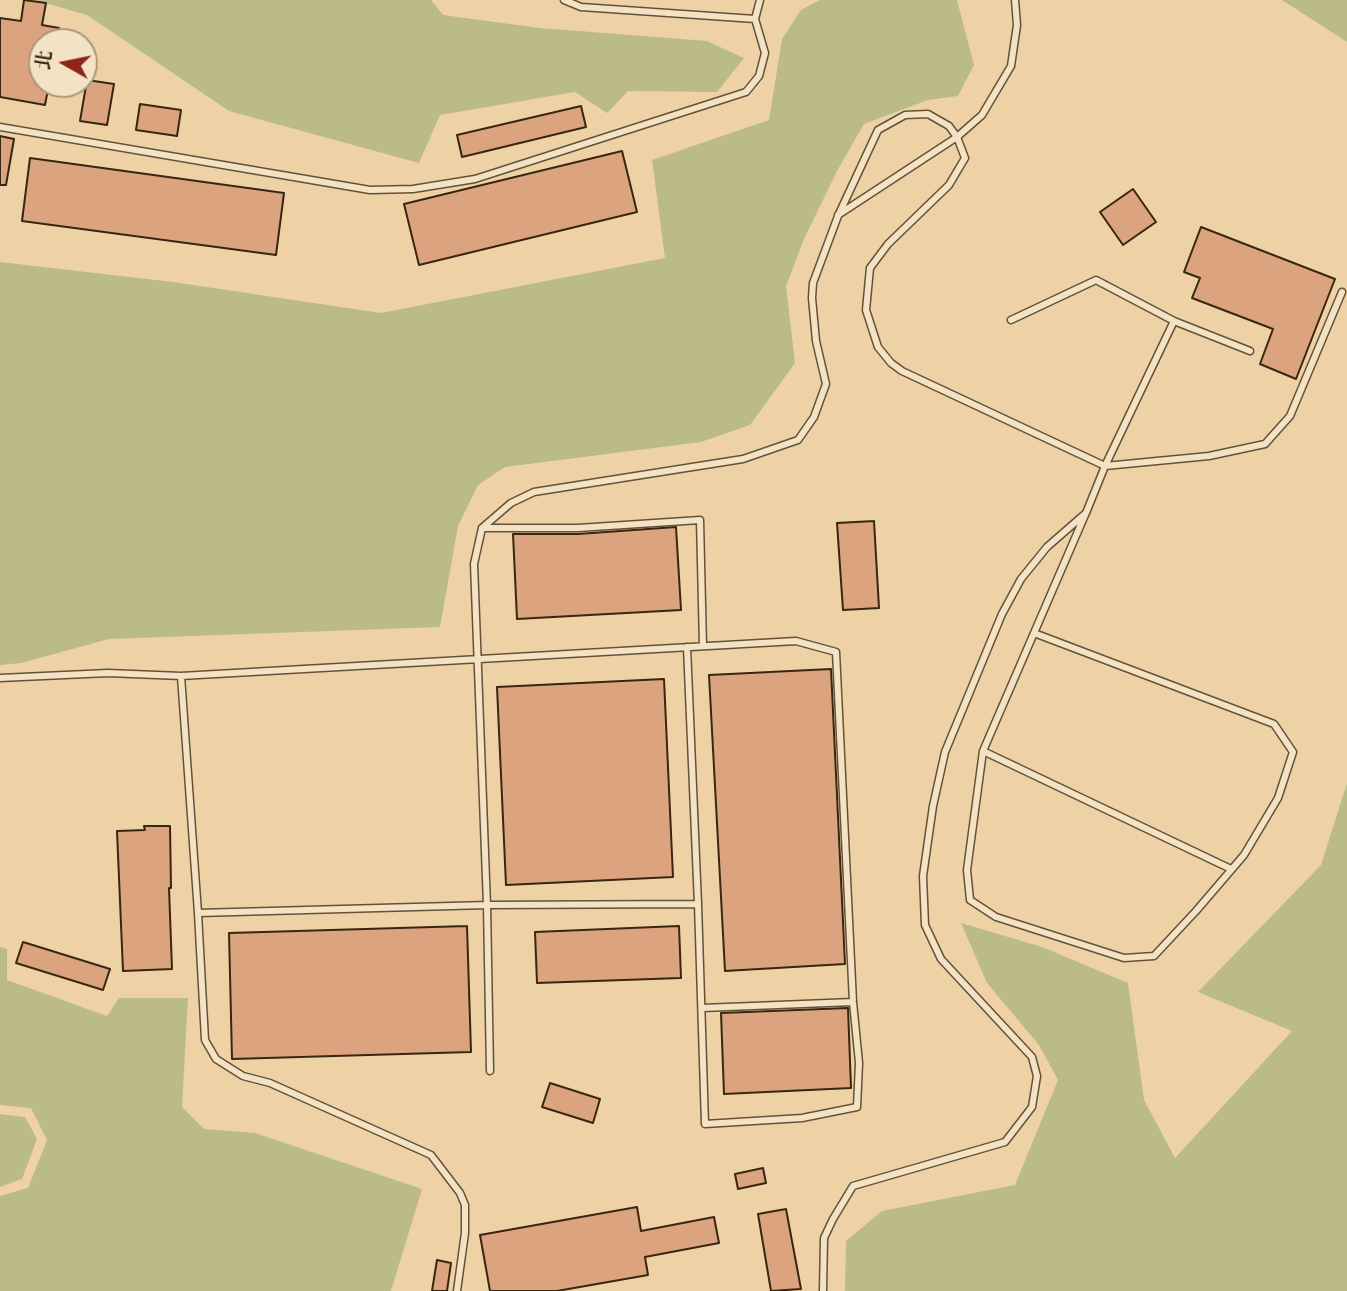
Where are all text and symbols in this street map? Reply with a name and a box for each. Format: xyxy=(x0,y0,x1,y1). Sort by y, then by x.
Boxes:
north arrow xyxy=(28,28,98,98)
text: 北 xyxy=(31,49,58,71)

